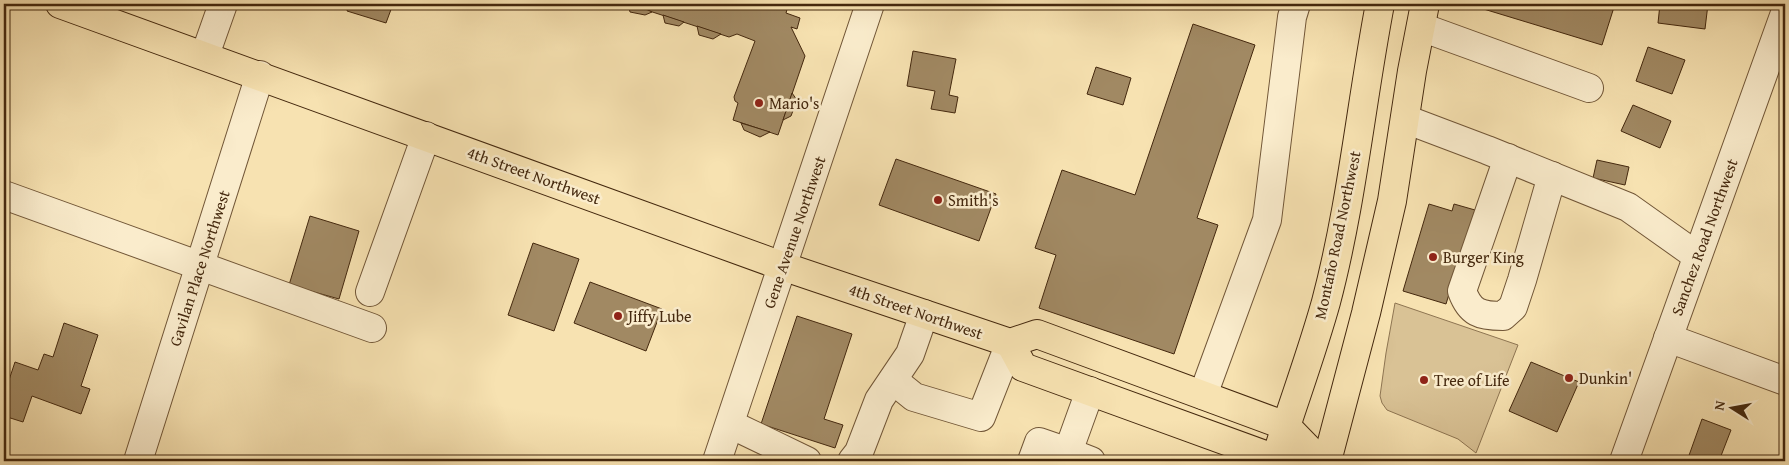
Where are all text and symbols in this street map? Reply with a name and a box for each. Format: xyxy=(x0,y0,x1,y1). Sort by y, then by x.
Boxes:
place label: Mario's xyxy=(769,91,819,115)
marker: Mario's xyxy=(753,97,765,109)
street label: 4th Street Northwest xyxy=(464,140,604,210)
street label: Montaño Road Northwest xyxy=(1307,148,1367,321)
street label: Gene Avenue Northwest xyxy=(757,152,832,312)
street label: Sanchez Road Northwest xyxy=(1664,155,1744,319)
street label: Gavilan Place Northwest xyxy=(162,186,236,349)
place label: Smith's xyxy=(948,188,998,212)
marker: Smith's xyxy=(932,194,944,206)
place label: Burger King xyxy=(1443,245,1524,269)
marker: Burger King xyxy=(1427,251,1439,263)
street label: 4th Street Northwest xyxy=(846,277,987,345)
place label: Jiffy Lube xyxy=(626,304,692,328)
marker: Jiffy Lube xyxy=(612,310,624,322)
place label: Dunkin' xyxy=(1579,366,1632,390)
place label: Tree of Life xyxy=(1434,368,1510,392)
marker: Dunkin' xyxy=(1563,372,1575,384)
marker: Tree of Life xyxy=(1418,374,1430,386)
north arrow xyxy=(1706,382,1756,432)
text: N xyxy=(1709,398,1730,412)

